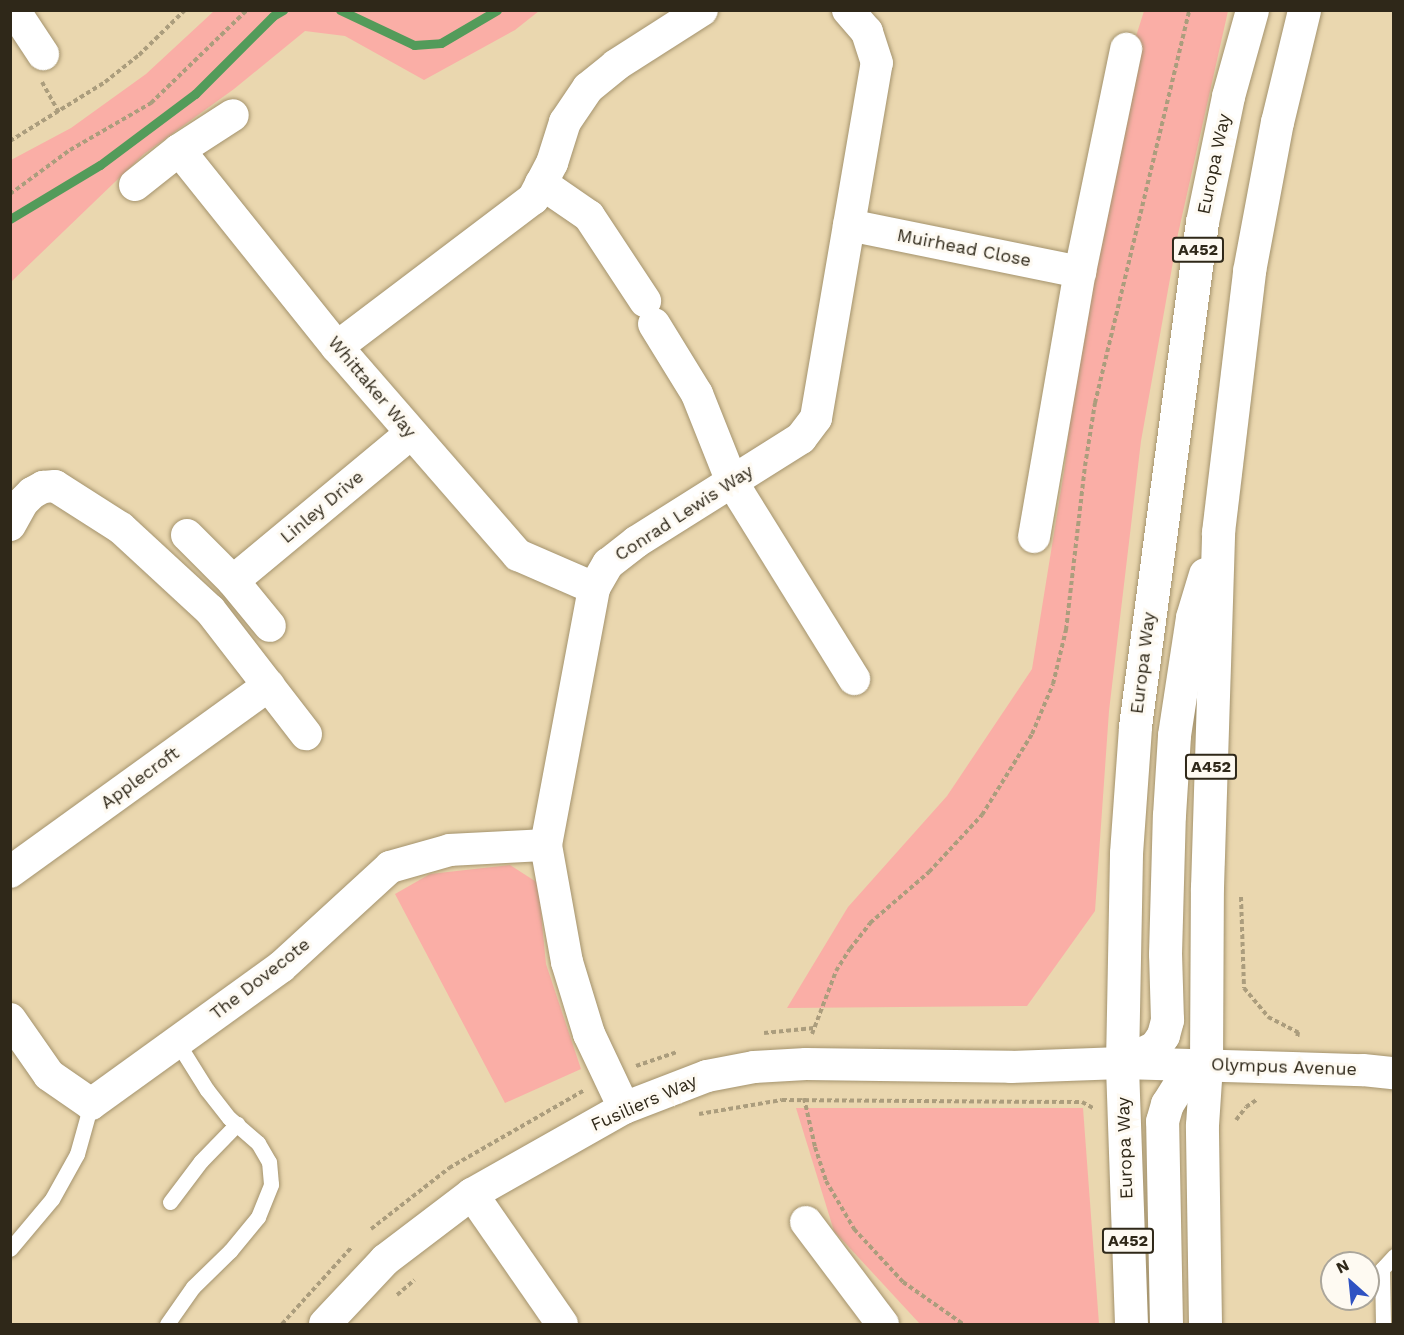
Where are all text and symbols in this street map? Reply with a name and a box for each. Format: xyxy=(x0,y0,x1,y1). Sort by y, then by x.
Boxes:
street label: Europa Way xyxy=(1193,111,1235,217)
street label: Muirhead Close xyxy=(895,224,1033,272)
road number: A452 xyxy=(1171,237,1225,263)
street label: Whittaker Way xyxy=(323,332,421,442)
street label: Conrad Lewis Way xyxy=(611,460,757,566)
street label: Linley Drive xyxy=(276,466,368,548)
street label: Europa Way xyxy=(1126,610,1160,716)
street label: Applecroft xyxy=(97,742,183,814)
road number: A452 xyxy=(1184,754,1238,780)
street label: The Dovecote xyxy=(206,933,314,1025)
street label: Olympus Avenue xyxy=(1210,1054,1358,1080)
street label: Fusiliers Way xyxy=(587,1070,701,1136)
street label: Europa Way xyxy=(1112,1096,1138,1200)
road number: A452 xyxy=(1101,1228,1155,1254)
north arrow xyxy=(1320,1251,1380,1311)
text: N xyxy=(1333,1255,1352,1277)

